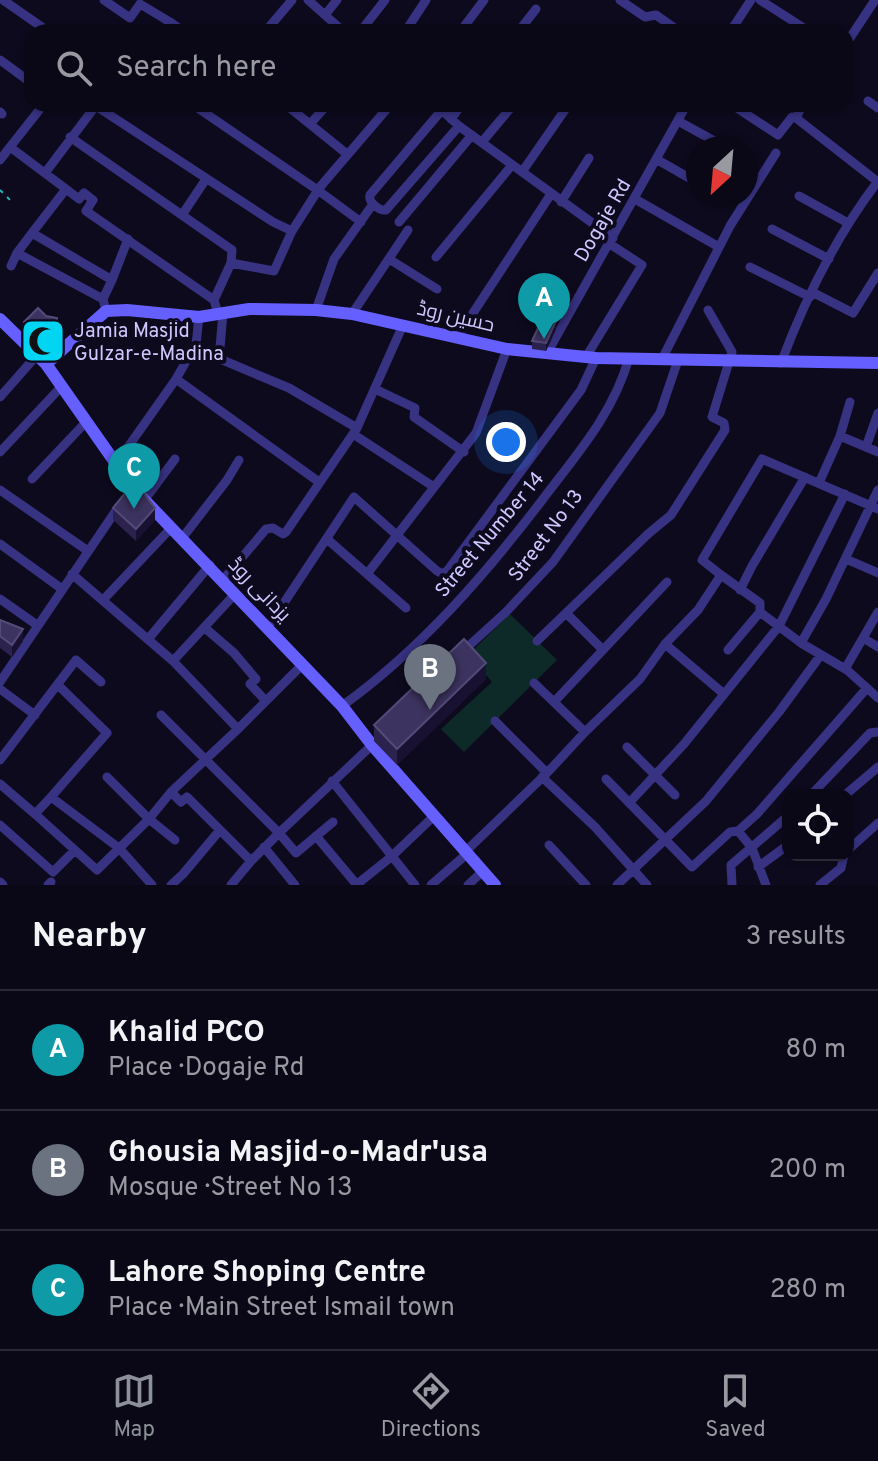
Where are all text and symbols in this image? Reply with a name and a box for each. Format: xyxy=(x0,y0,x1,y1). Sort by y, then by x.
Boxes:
search box xyxy=(24,24,854,112)
icon: search xyxy=(52,46,96,90)
text: Search here xyxy=(116,50,276,87)
north arrow xyxy=(686,136,758,208)
street label: Dogaje Rd xyxy=(569,175,638,267)
pin: A xyxy=(518,273,570,339)
street label: حسین روڈ xyxy=(414,296,497,339)
mosque icon: Jamia Masjid Gulzar-e-Madina xyxy=(19,317,67,365)
place label: Jamia Masjid Gulzar-e-Madina xyxy=(74,319,224,368)
your location xyxy=(486,422,526,462)
pin: C xyxy=(108,443,160,509)
street label: Street Number 14 xyxy=(430,467,551,604)
street label: Street No 13 xyxy=(503,485,590,588)
street label: یزدانی روڈ xyxy=(221,553,296,629)
pin: B xyxy=(404,644,456,710)
map controls xyxy=(782,789,854,861)
button: locate xyxy=(782,789,854,861)
text: Nearby xyxy=(32,916,147,959)
text: 3 results xyxy=(746,921,846,954)
text: Khalid PCO xyxy=(108,1015,265,1052)
text: A xyxy=(49,1034,67,1067)
text: 80 m xyxy=(786,1034,846,1067)
text: Place · Dogaje Rd xyxy=(108,1052,304,1085)
text: Ghousia Masjid-o-Madr'usa xyxy=(108,1135,488,1172)
text: B xyxy=(49,1154,67,1187)
text: 200 m xyxy=(769,1154,846,1187)
text: Mosque · Street No 13 xyxy=(108,1172,353,1205)
text: Lahore Shoping Centre xyxy=(108,1255,426,1292)
text: C xyxy=(50,1274,66,1307)
text: 280 m xyxy=(770,1274,846,1307)
text: Place · Main Street Ismail town xyxy=(108,1292,455,1325)
tab: Map xyxy=(112,1369,156,1444)
tab: Directions xyxy=(381,1369,481,1444)
tab: Saved xyxy=(705,1369,766,1444)

